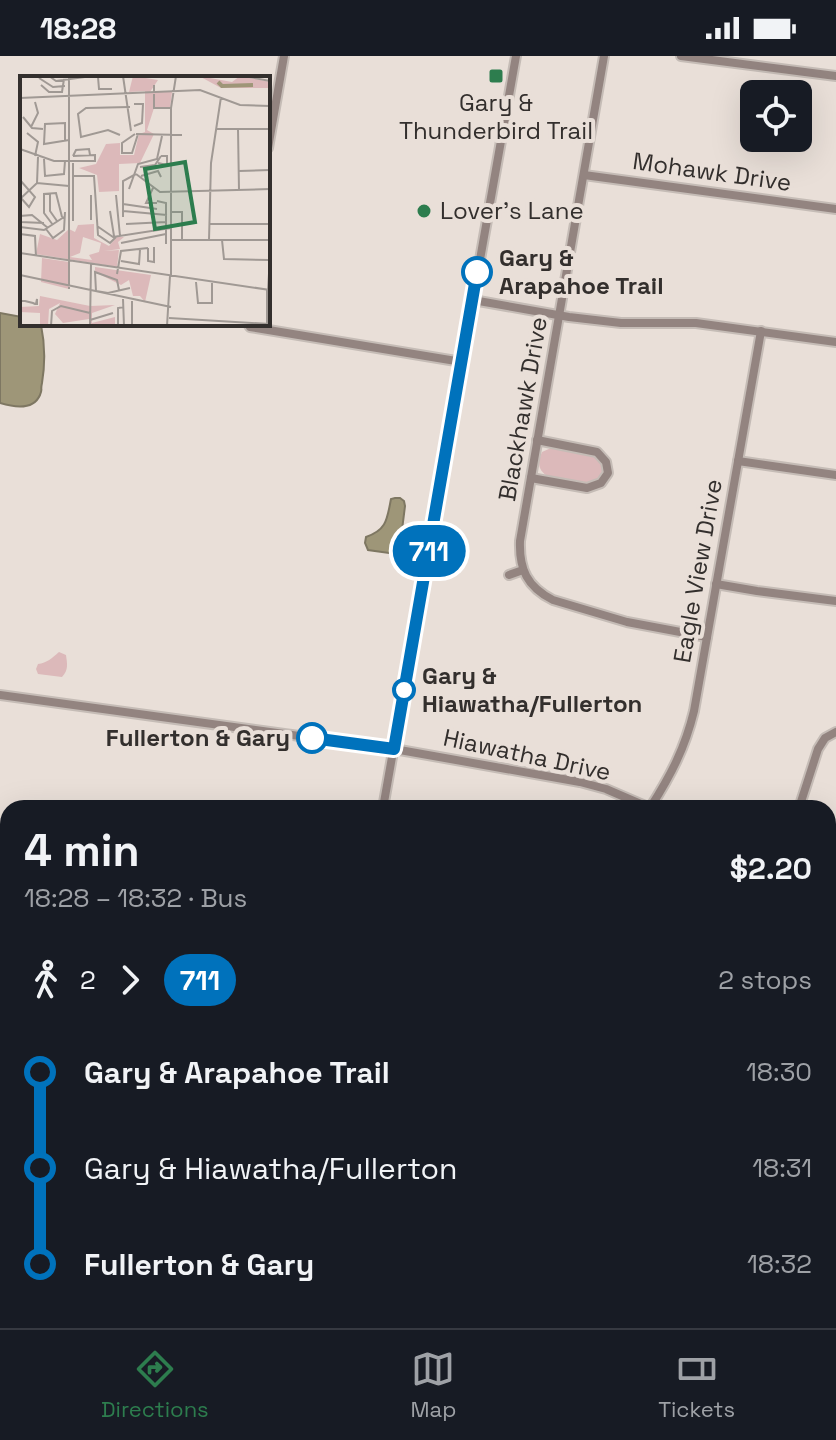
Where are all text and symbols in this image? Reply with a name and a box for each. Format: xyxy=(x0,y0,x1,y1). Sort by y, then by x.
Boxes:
text: 18:28 xyxy=(40,9,116,48)
marker: Gary & Thunderbird Trail xyxy=(487,67,505,85)
inset map xyxy=(20,76,270,326)
map controls xyxy=(740,80,812,152)
button: locate xyxy=(740,80,812,152)
place label: Gary & Thunderbird Trail xyxy=(399,87,593,146)
street label: Mohawk Drive xyxy=(631,145,793,198)
place label: Lover's Lane xyxy=(440,195,584,226)
marker: Lover's Lane xyxy=(415,202,433,220)
place label: Gary & Arapahoe Trail xyxy=(499,242,664,301)
marker: Gary & Arapahoe Trail xyxy=(462,257,492,287)
street label: Blackhawk Drive xyxy=(491,314,554,503)
street label: Eagle View Drive xyxy=(666,477,729,665)
line badge: 711 xyxy=(383,525,475,577)
text: 711 xyxy=(409,533,449,569)
place label: Gary & Hiawatha/Fullerton xyxy=(422,660,642,719)
marker: Gary & Hiawatha/Fullerton xyxy=(393,679,415,701)
place label: Fullerton & Gary xyxy=(106,722,290,753)
street label: Hiawatha Drive xyxy=(441,722,614,787)
marker: Fullerton & Gary xyxy=(297,723,327,753)
text: 4 min xyxy=(24,823,140,879)
text: $2.20 xyxy=(730,849,812,888)
text: 18:28 – 18:32 · Bus xyxy=(24,881,247,915)
icon: walk xyxy=(24,958,68,1002)
icon: forward xyxy=(108,958,152,1002)
text: 711 xyxy=(180,962,220,998)
text: 2 xyxy=(80,963,96,997)
text: 2 stops xyxy=(718,963,812,997)
text: Gary & Arapahoe Trail xyxy=(84,1053,390,1092)
text: 18:30 xyxy=(746,1055,812,1089)
text: Gary & Hiawatha/Fullerton xyxy=(84,1149,457,1188)
text: 18:31 xyxy=(752,1151,812,1185)
text: Fullerton & Gary xyxy=(84,1245,314,1284)
text: 18:32 xyxy=(747,1247,812,1281)
tab: Directions xyxy=(101,1347,209,1423)
tab: Map xyxy=(411,1347,456,1423)
tab: Tickets xyxy=(658,1347,735,1423)

